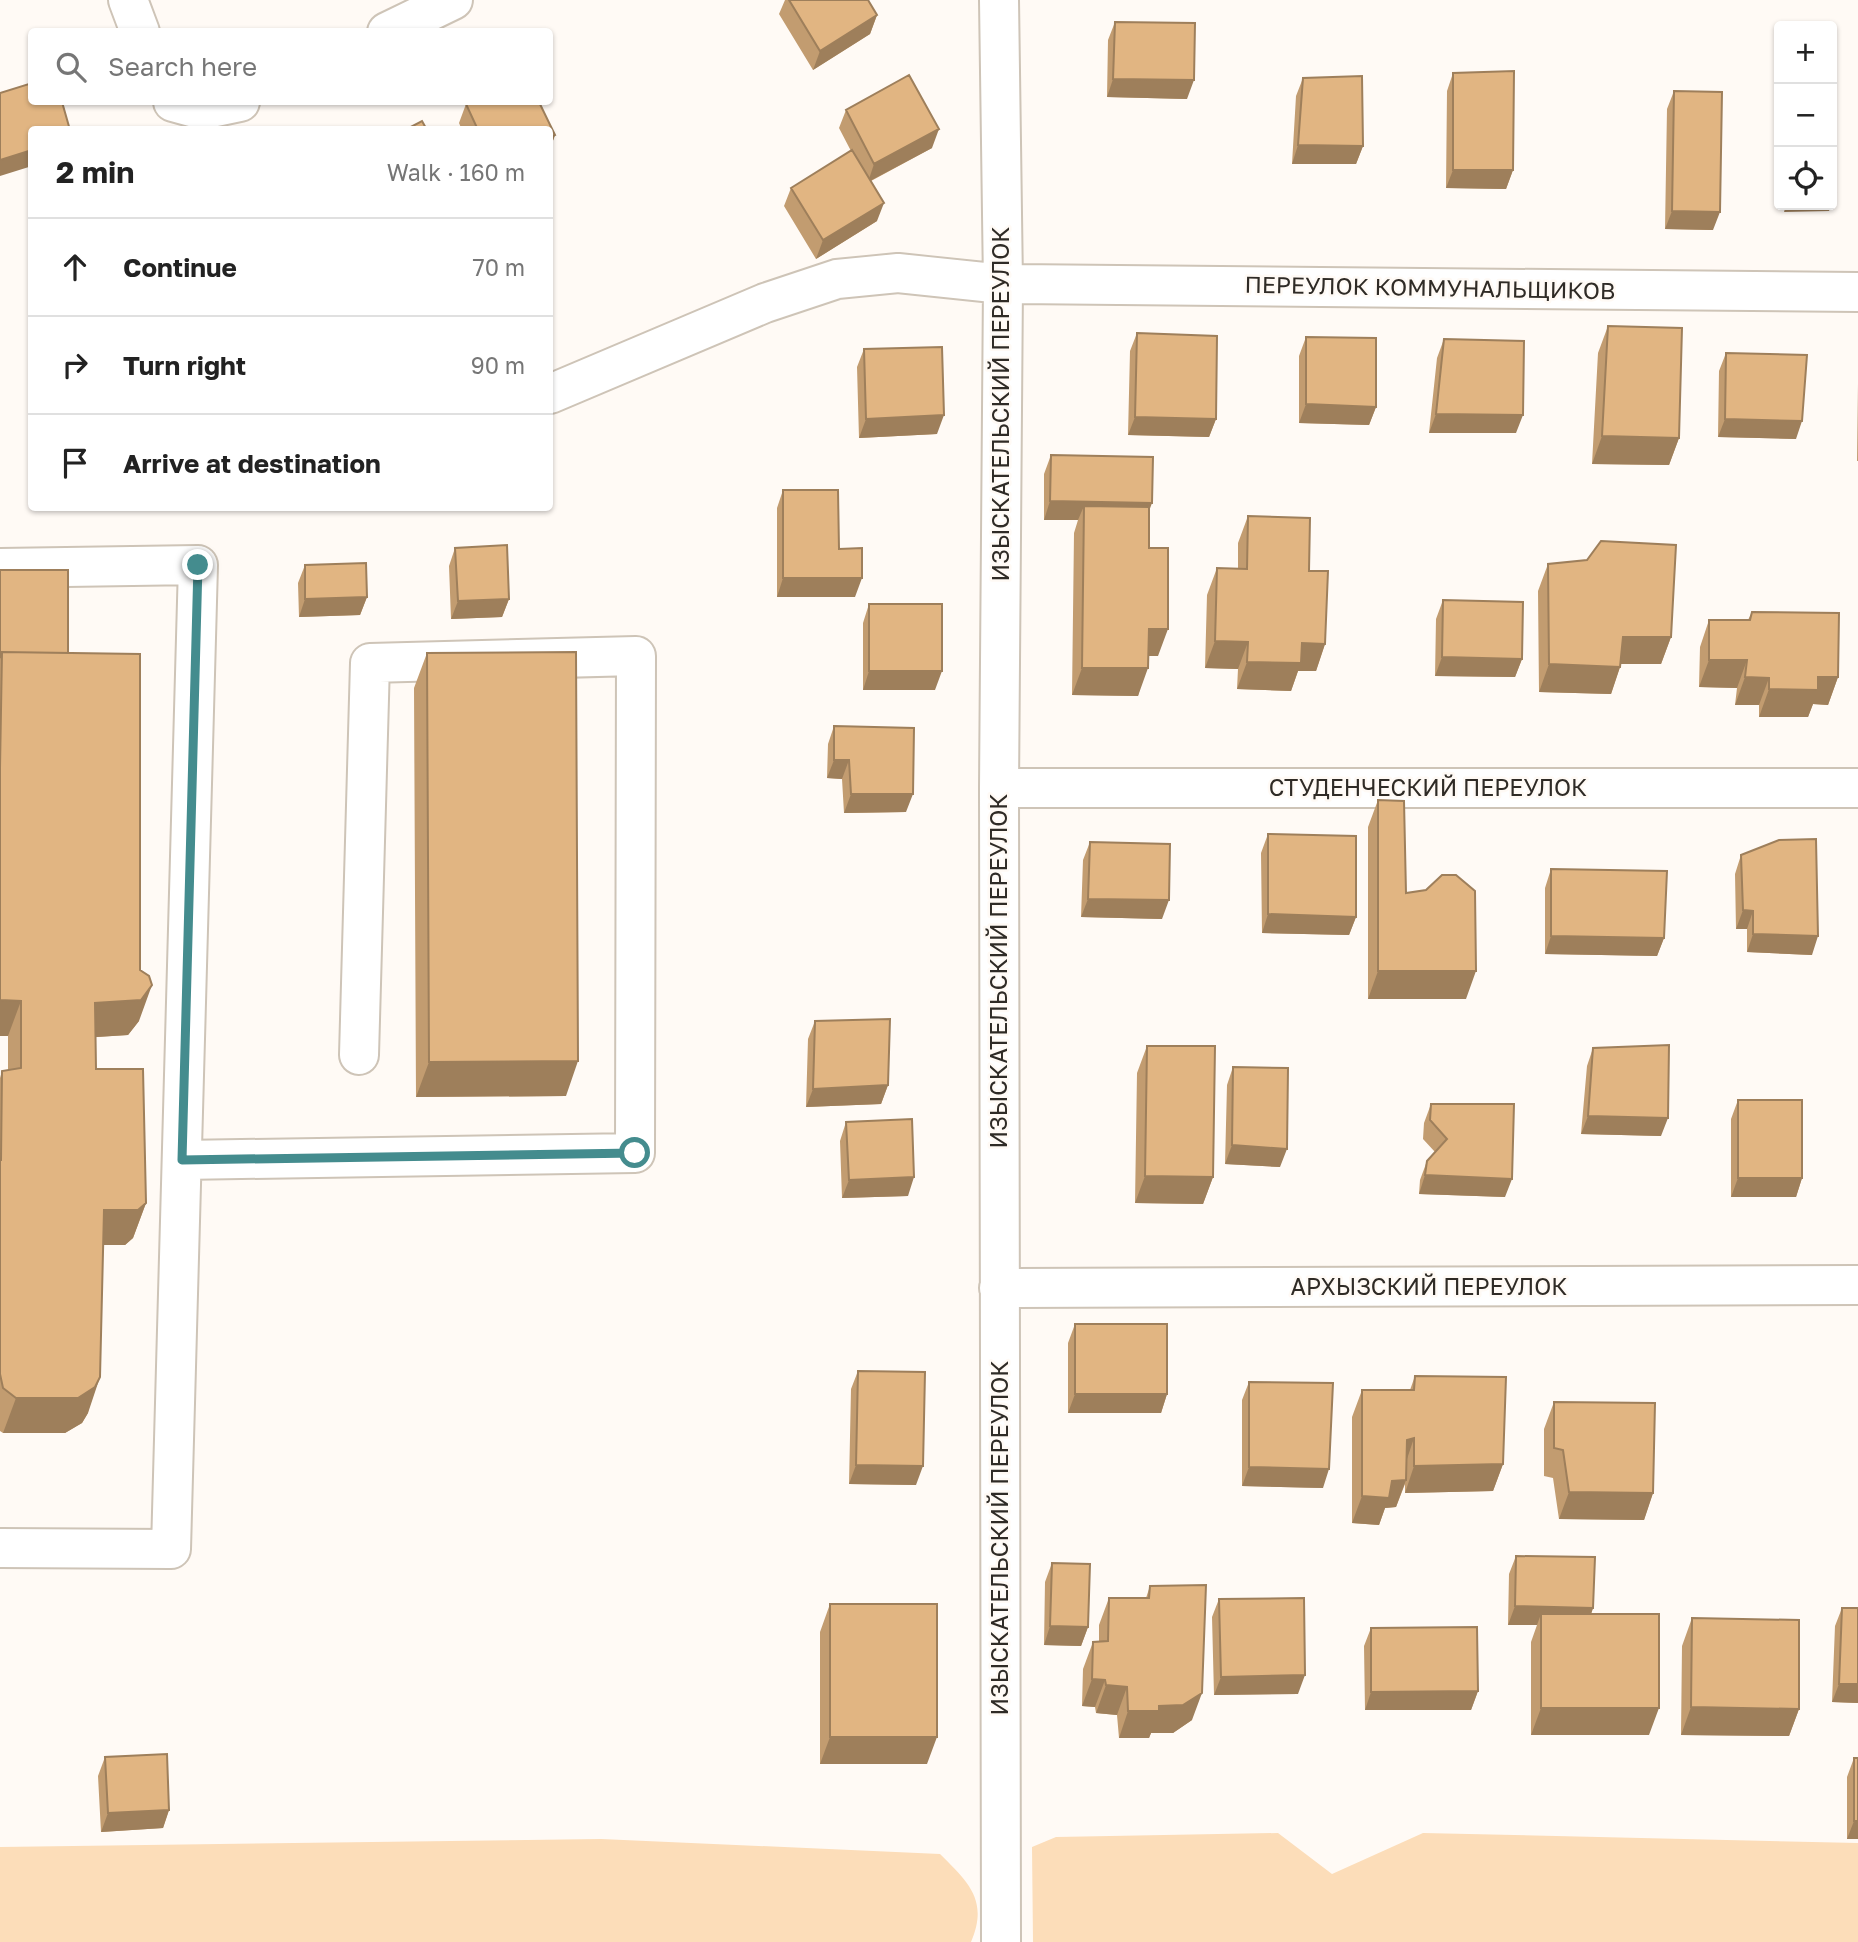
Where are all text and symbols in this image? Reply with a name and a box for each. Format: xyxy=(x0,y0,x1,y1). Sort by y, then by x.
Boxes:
map controls xyxy=(1774,21,1837,210)
button: + xyxy=(1774,21,1837,84)
search box xyxy=(28,28,553,105)
icon: search xyxy=(52,48,90,86)
text: Search here xyxy=(108,51,257,82)
button: − xyxy=(1774,84,1837,147)
button: locate xyxy=(1774,147,1837,210)
text: 2 min xyxy=(56,154,134,190)
text: Walk · 160 m xyxy=(387,158,525,186)
street label: ИЗЫСКАТЕЛЬСКИЙ ПЕРЕУЛОК xyxy=(986,227,1014,581)
icon: ahead xyxy=(56,248,94,286)
text: Continue xyxy=(123,252,237,283)
text: 70 m xyxy=(472,253,525,281)
street label: ПЕРЕУЛОК КОММУНАЛЬЩИКОВ xyxy=(1244,270,1616,304)
icon: right xyxy=(56,346,94,384)
text: Turn right xyxy=(123,350,246,381)
text: 90 m xyxy=(471,351,525,379)
icon: arrive xyxy=(56,444,94,482)
text: Arrive at destination xyxy=(123,448,381,479)
route end xyxy=(182,549,213,580)
street label: СТУДЕНЧЕСКИЙ ПЕРЕУЛОК xyxy=(1269,773,1587,801)
street label: ИЗЫСКАТЕЛЬСКИЙ ПЕРЕУЛОК xyxy=(984,794,1012,1148)
route start xyxy=(619,1137,650,1168)
street label: АРХЫЗСКИЙ ПЕРЕУЛОК xyxy=(1291,1272,1567,1300)
street label: ИЗЫСКАТЕЛЬСКИЙ ПЕРЕУЛОК xyxy=(985,1361,1013,1715)

